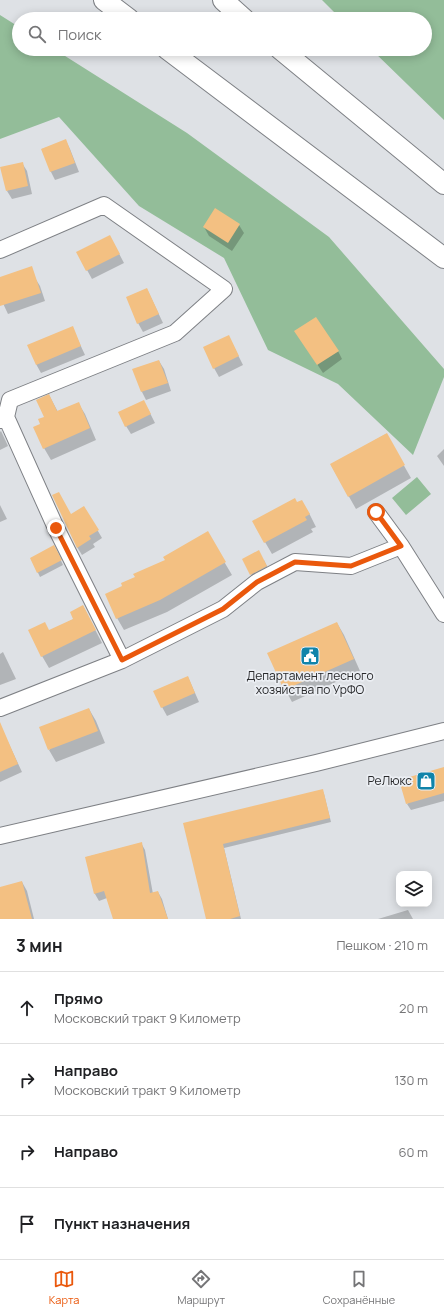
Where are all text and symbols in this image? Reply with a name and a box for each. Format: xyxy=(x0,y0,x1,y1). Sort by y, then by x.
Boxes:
search box xyxy=(12,12,432,56)
icon: search xyxy=(26,23,48,45)
text: Поиск xyxy=(58,24,102,45)
route start xyxy=(367,503,385,521)
route end xyxy=(47,519,65,537)
public building icon: Департамент лесного хозяйства по УрФО xyxy=(299,645,321,667)
place label: Департамент лесного хозяйства по УрФО xyxy=(246,667,374,698)
shop icon: РеЛюкс xyxy=(415,770,437,792)
place label: РеЛюкс xyxy=(367,772,412,789)
map controls xyxy=(396,871,432,907)
button: layers xyxy=(396,871,432,907)
text: 3 мин xyxy=(16,934,63,957)
text: Пешком · 210 m xyxy=(336,936,428,954)
text: Прямо xyxy=(54,988,103,1009)
icon: ahead xyxy=(16,997,38,1019)
text: 20 m xyxy=(399,999,428,1017)
text: Московский тракт 9 Километр xyxy=(54,1009,241,1027)
text: Направо xyxy=(54,1060,118,1081)
icon: right xyxy=(16,1069,38,1091)
text: 130 m xyxy=(394,1071,428,1089)
text: Московский тракт 9 Километр xyxy=(54,1081,241,1099)
icon: right xyxy=(16,1141,38,1163)
text: Направо xyxy=(54,1141,118,1162)
text: 60 m xyxy=(398,1143,428,1161)
icon: arrive xyxy=(16,1213,38,1235)
text: Пункт назначения xyxy=(54,1213,190,1234)
tab: Карта xyxy=(49,1268,79,1307)
tab: Маршрут xyxy=(177,1268,225,1307)
tab: Сохранённые xyxy=(323,1268,395,1307)

